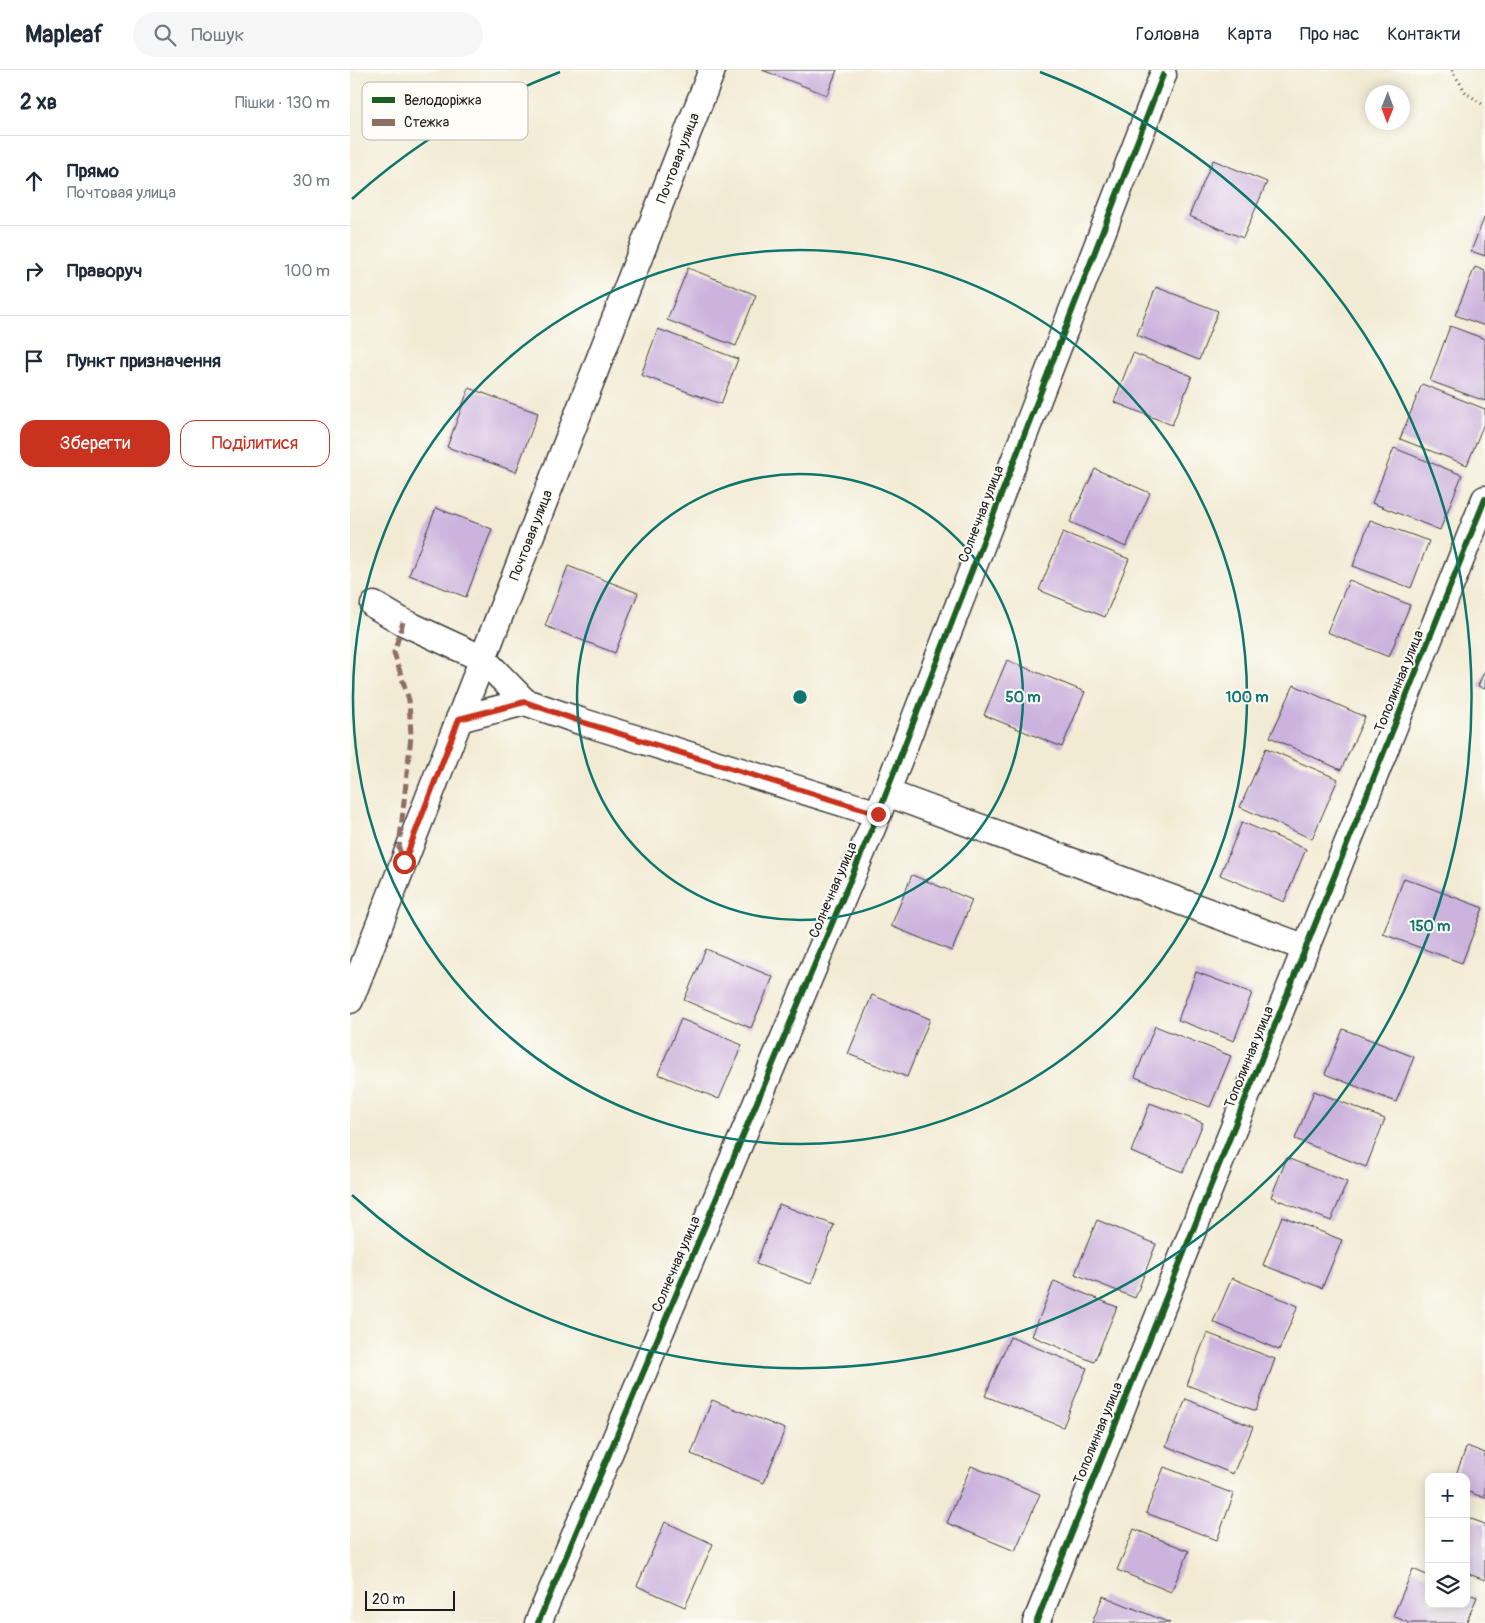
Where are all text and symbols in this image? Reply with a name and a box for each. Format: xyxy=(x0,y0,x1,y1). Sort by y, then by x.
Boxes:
search box xyxy=(133,12,483,57)
text: Mapleaf xyxy=(25,20,103,49)
icon: search xyxy=(151,21,179,49)
text: Пошук xyxy=(191,23,244,47)
text: Головна xyxy=(1136,23,1199,46)
text: Карта xyxy=(1227,23,1272,46)
text: Про нас xyxy=(1300,23,1359,46)
text: Контакти xyxy=(1387,23,1460,46)
legend xyxy=(362,82,528,140)
north arrow xyxy=(1365,85,1410,130)
text: 2 хв xyxy=(20,89,57,116)
text: Велодоріжка xyxy=(404,92,481,109)
text: Пішки · 130 m xyxy=(235,93,330,113)
street label: Почтовая улица xyxy=(653,110,703,206)
text: Стежка xyxy=(404,114,449,131)
text: Прямо xyxy=(67,159,119,183)
icon: ahead xyxy=(20,167,48,195)
text: 30 m xyxy=(292,171,330,191)
text: Почтовая улица xyxy=(67,183,176,203)
icon: right xyxy=(20,257,48,285)
text: Праворуч xyxy=(67,259,142,283)
text: 100 m xyxy=(284,261,330,281)
icon: arrive xyxy=(20,347,48,375)
text: Пункт призначення xyxy=(67,349,221,373)
button: Зберегти xyxy=(20,420,170,467)
button: Поділитися xyxy=(180,420,330,467)
street label: Солнечная улица xyxy=(955,463,1007,565)
street label: Почтовая улица xyxy=(506,487,556,583)
street label: Тополинная улица xyxy=(1371,628,1427,734)
centre of rings xyxy=(791,688,809,706)
text: 50 m xyxy=(1006,688,1040,707)
text: 100 m xyxy=(1226,688,1268,707)
route end xyxy=(867,803,890,826)
street label: Солнечная улица xyxy=(805,840,861,940)
route start xyxy=(393,851,416,874)
text: 150 m xyxy=(1410,917,1450,936)
street label: Тополинная улица xyxy=(1221,1004,1277,1110)
street label: Солнечная улица xyxy=(648,1214,704,1314)
street label: Тополинная улица xyxy=(1070,1380,1126,1486)
map controls xyxy=(1425,1473,1470,1608)
button: + xyxy=(1425,1473,1470,1518)
button: − xyxy=(1425,1518,1470,1563)
button: layers xyxy=(1425,1563,1470,1608)
scale bar xyxy=(365,1588,455,1611)
text: 20 m xyxy=(372,1591,405,1608)

